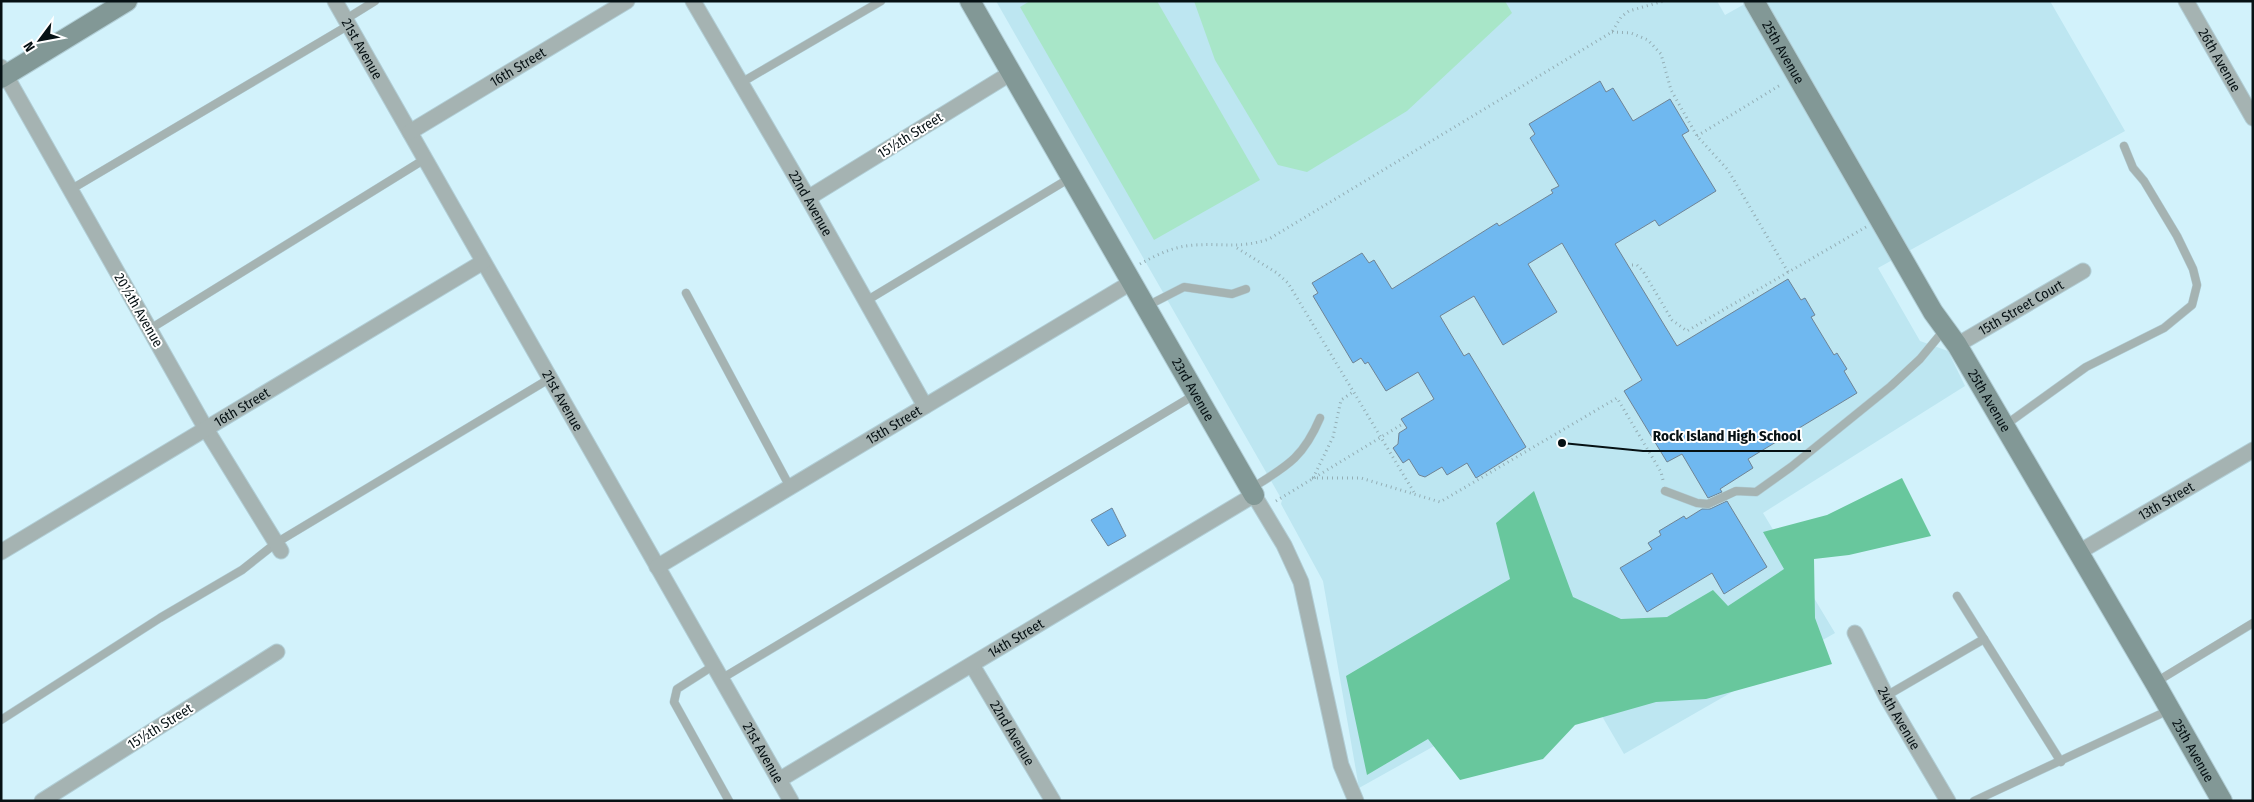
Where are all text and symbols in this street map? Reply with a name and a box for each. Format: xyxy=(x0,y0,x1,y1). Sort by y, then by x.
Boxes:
north arrow xyxy=(15,15,65,65)
street label: 21st Avenue xyxy=(338,16,386,83)
street label: 25th Avenue xyxy=(1758,18,1808,87)
street label: 26th Avenue xyxy=(2194,25,2244,95)
text: N xyxy=(20,39,39,55)
street label: 16th Street xyxy=(487,44,549,91)
street label: 15½th Street xyxy=(875,109,946,162)
street label: 22nd Avenue xyxy=(785,168,836,239)
street label: 20½th Avenue xyxy=(111,270,167,350)
street label: 15th Street Court xyxy=(1975,276,2067,340)
street label: 23rd Avenue xyxy=(1168,355,1218,424)
street label: 25th Avenue xyxy=(1964,366,2014,435)
street label: 21st Avenue xyxy=(538,367,586,434)
street label: 16th Street xyxy=(211,384,273,431)
street label: 15th Street xyxy=(863,402,925,449)
callout: Rock Island High School xyxy=(1643,421,1811,451)
text: Rock Island High School xyxy=(1653,427,1802,445)
street label: 13th Street xyxy=(2136,478,2198,524)
street label: 14th Street xyxy=(985,615,1047,662)
street label: 24th Avenue xyxy=(1874,684,1924,753)
street label: 22nd Avenue xyxy=(986,698,1038,769)
street label: 15½th Street xyxy=(125,700,196,753)
street label: 25th Avenue xyxy=(2168,716,2218,785)
street label: 21st Avenue xyxy=(739,719,787,786)

